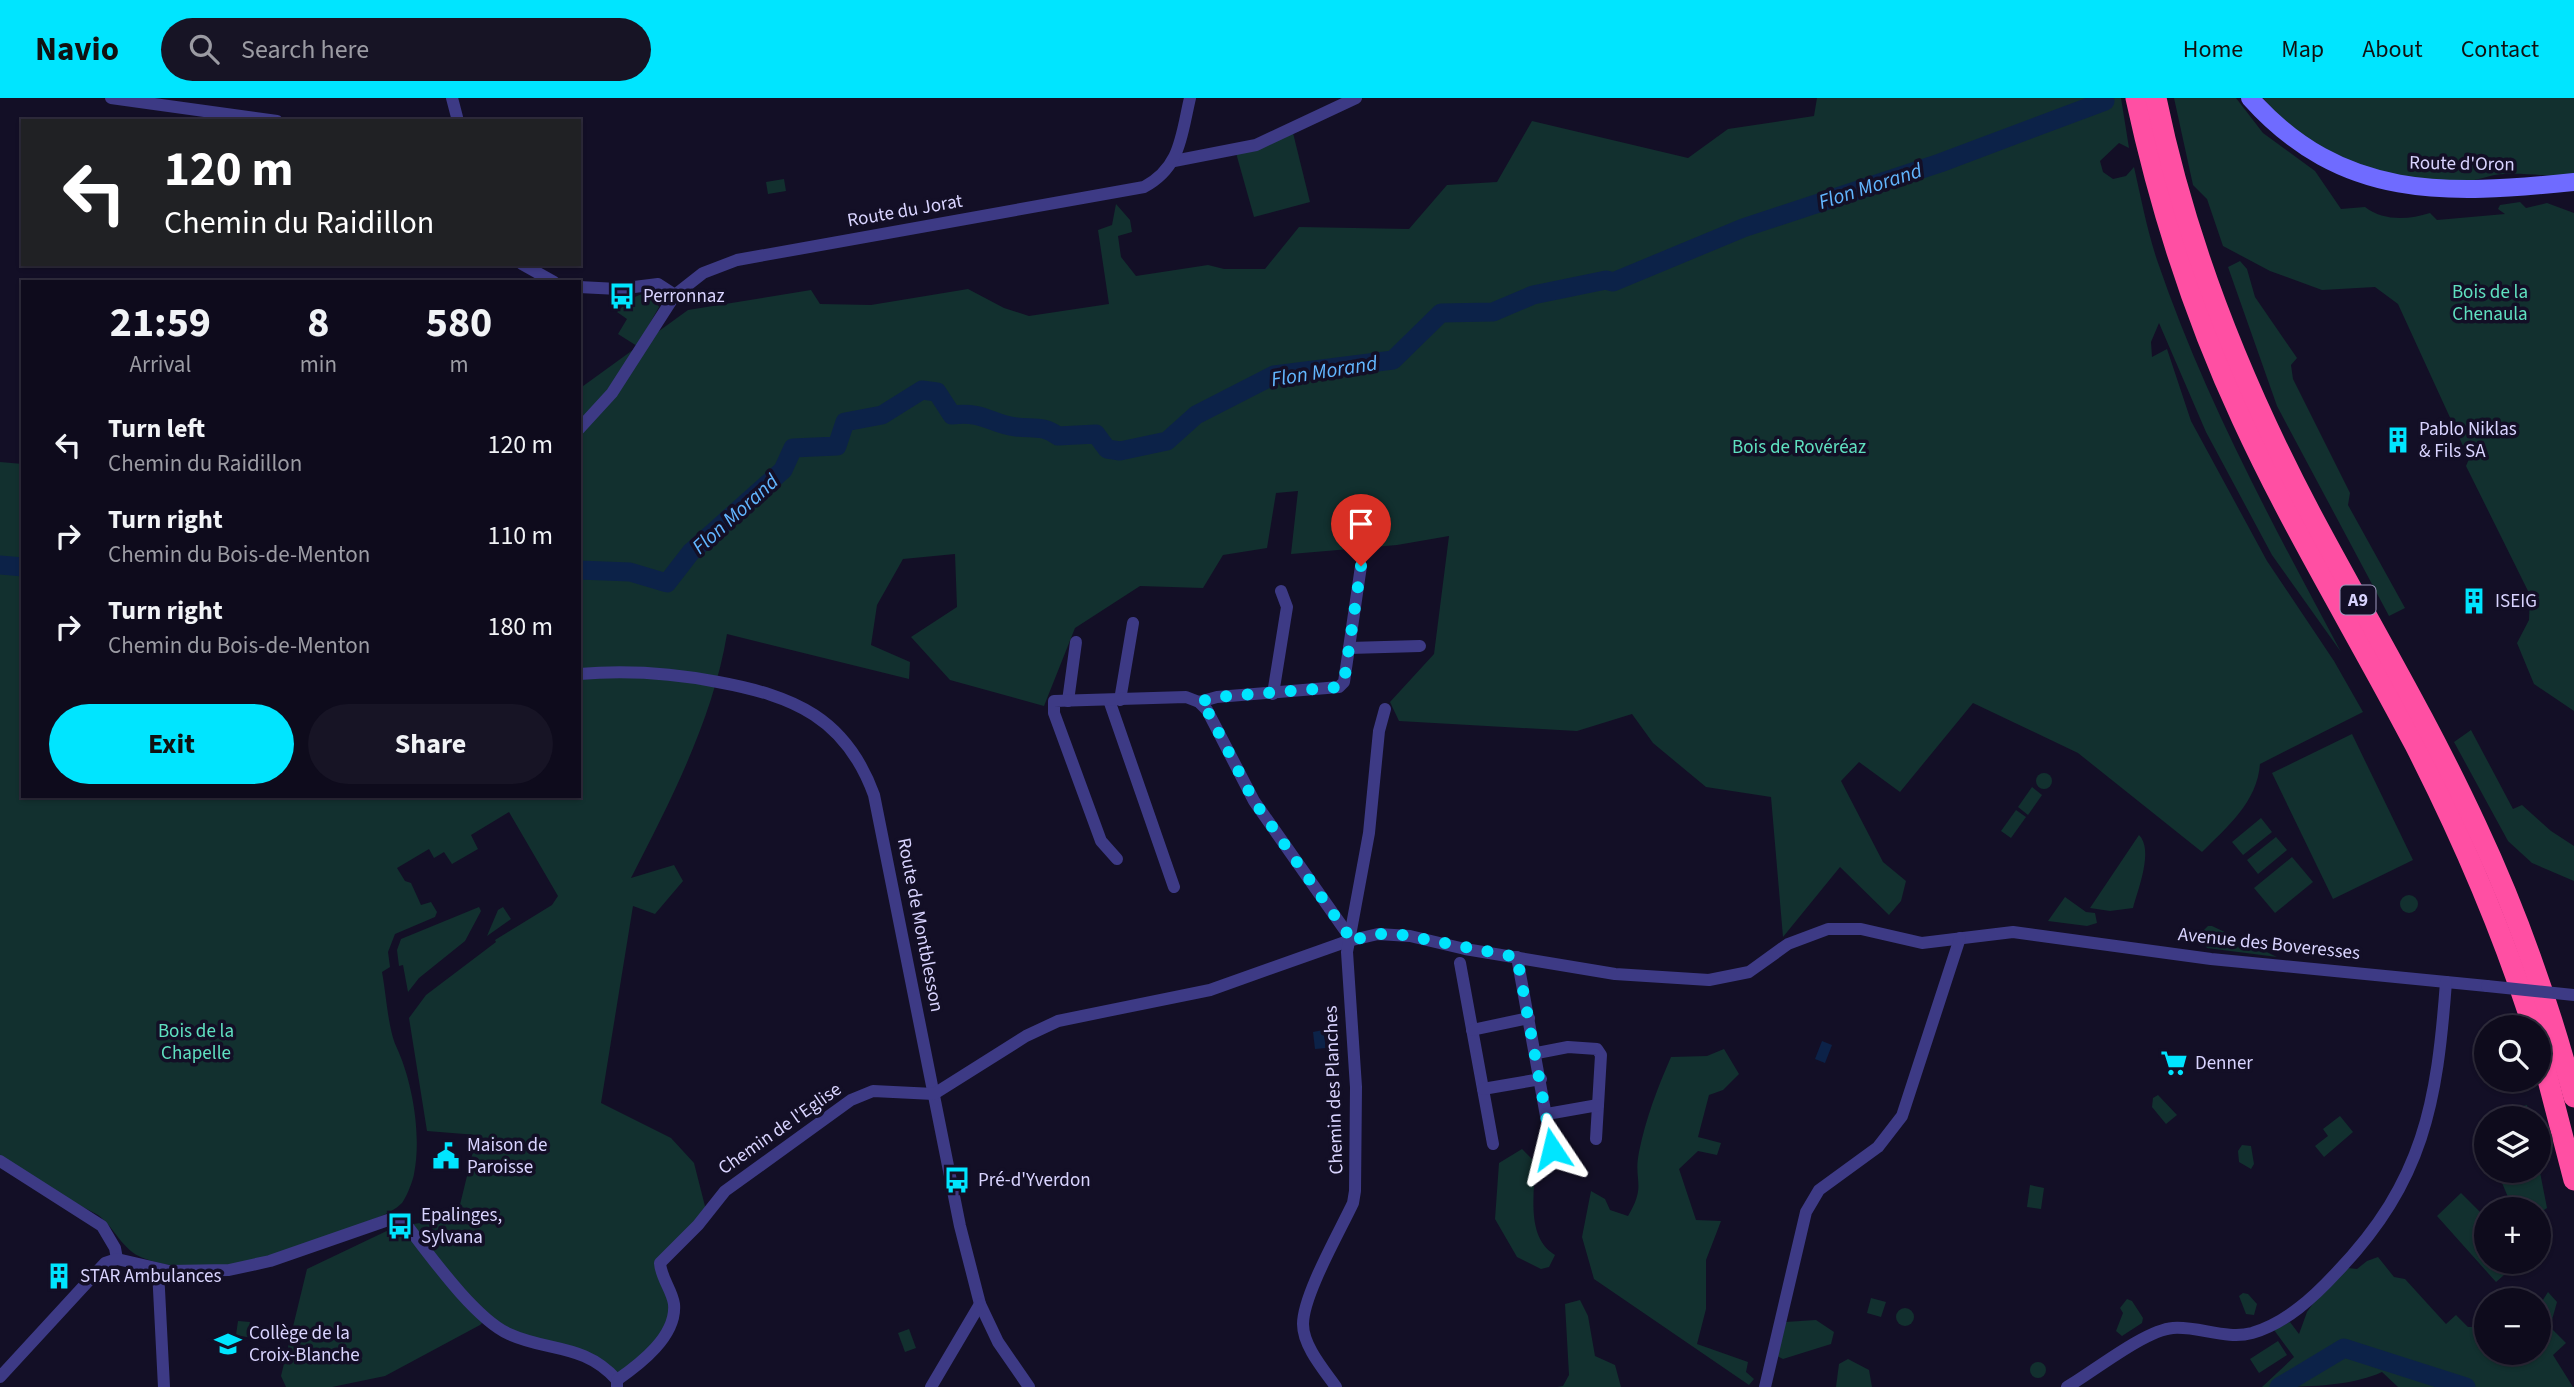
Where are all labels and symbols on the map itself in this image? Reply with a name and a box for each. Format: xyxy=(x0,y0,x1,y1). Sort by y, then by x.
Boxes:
street label: Route d'Oron xyxy=(2409,150,2515,178)
water label: Flon Morand xyxy=(1814,155,1926,217)
street label: Route du Jorat xyxy=(845,187,965,234)
park label: Bois de la Chenaula xyxy=(2452,279,2528,328)
bus stop icon: Perronnaz xyxy=(607,281,637,311)
place label: Perronnaz xyxy=(643,283,724,310)
water label: Flon Morand xyxy=(1269,348,1380,394)
place label: Pablo Niklas & Fils SA xyxy=(2419,416,2517,465)
building icon: Pablo Niklas & Fils SA xyxy=(2383,425,2413,455)
park label: Bois de Rovéréaz xyxy=(1732,434,1866,461)
water label: Flon Morand xyxy=(685,466,785,561)
pin xyxy=(1331,494,1391,566)
road number: A9 xyxy=(2340,586,2376,614)
building icon: ISEIG xyxy=(2459,586,2489,616)
place label: ISEIG xyxy=(2495,588,2537,615)
street label: Route de Montblesson xyxy=(890,836,950,1014)
street label: Avenue des Boveresses xyxy=(2177,921,2361,967)
street label: Chemin des Planches xyxy=(1318,1005,1350,1175)
park label: Bois de la Chapelle xyxy=(158,1018,234,1067)
supermarket icon: Denner xyxy=(2159,1048,2189,1078)
place label: Denner xyxy=(2195,1050,2253,1077)
street label: Chemin de l'Eglise xyxy=(713,1076,847,1182)
position arrow xyxy=(1515,1112,1589,1186)
place label: Maison de Paroisse xyxy=(467,1132,547,1181)
public building icon: Maison de Paroisse xyxy=(431,1141,461,1171)
bus stop icon: Pré-d'Yverdon xyxy=(942,1165,972,1195)
place label: Pré-d'Yverdon xyxy=(978,1167,1091,1194)
place label: Epalinges, Sylvana xyxy=(421,1202,502,1251)
bus stop icon: Epalinges, Sylvana xyxy=(385,1211,415,1241)
building icon: STAR Ambulances xyxy=(44,1261,74,1291)
place label: STAR Ambulances xyxy=(80,1263,222,1290)
place label: Collège de la Croix-Blanche xyxy=(249,1320,360,1369)
school or university icon: Collège de la Croix-Blanche xyxy=(213,1329,243,1359)

